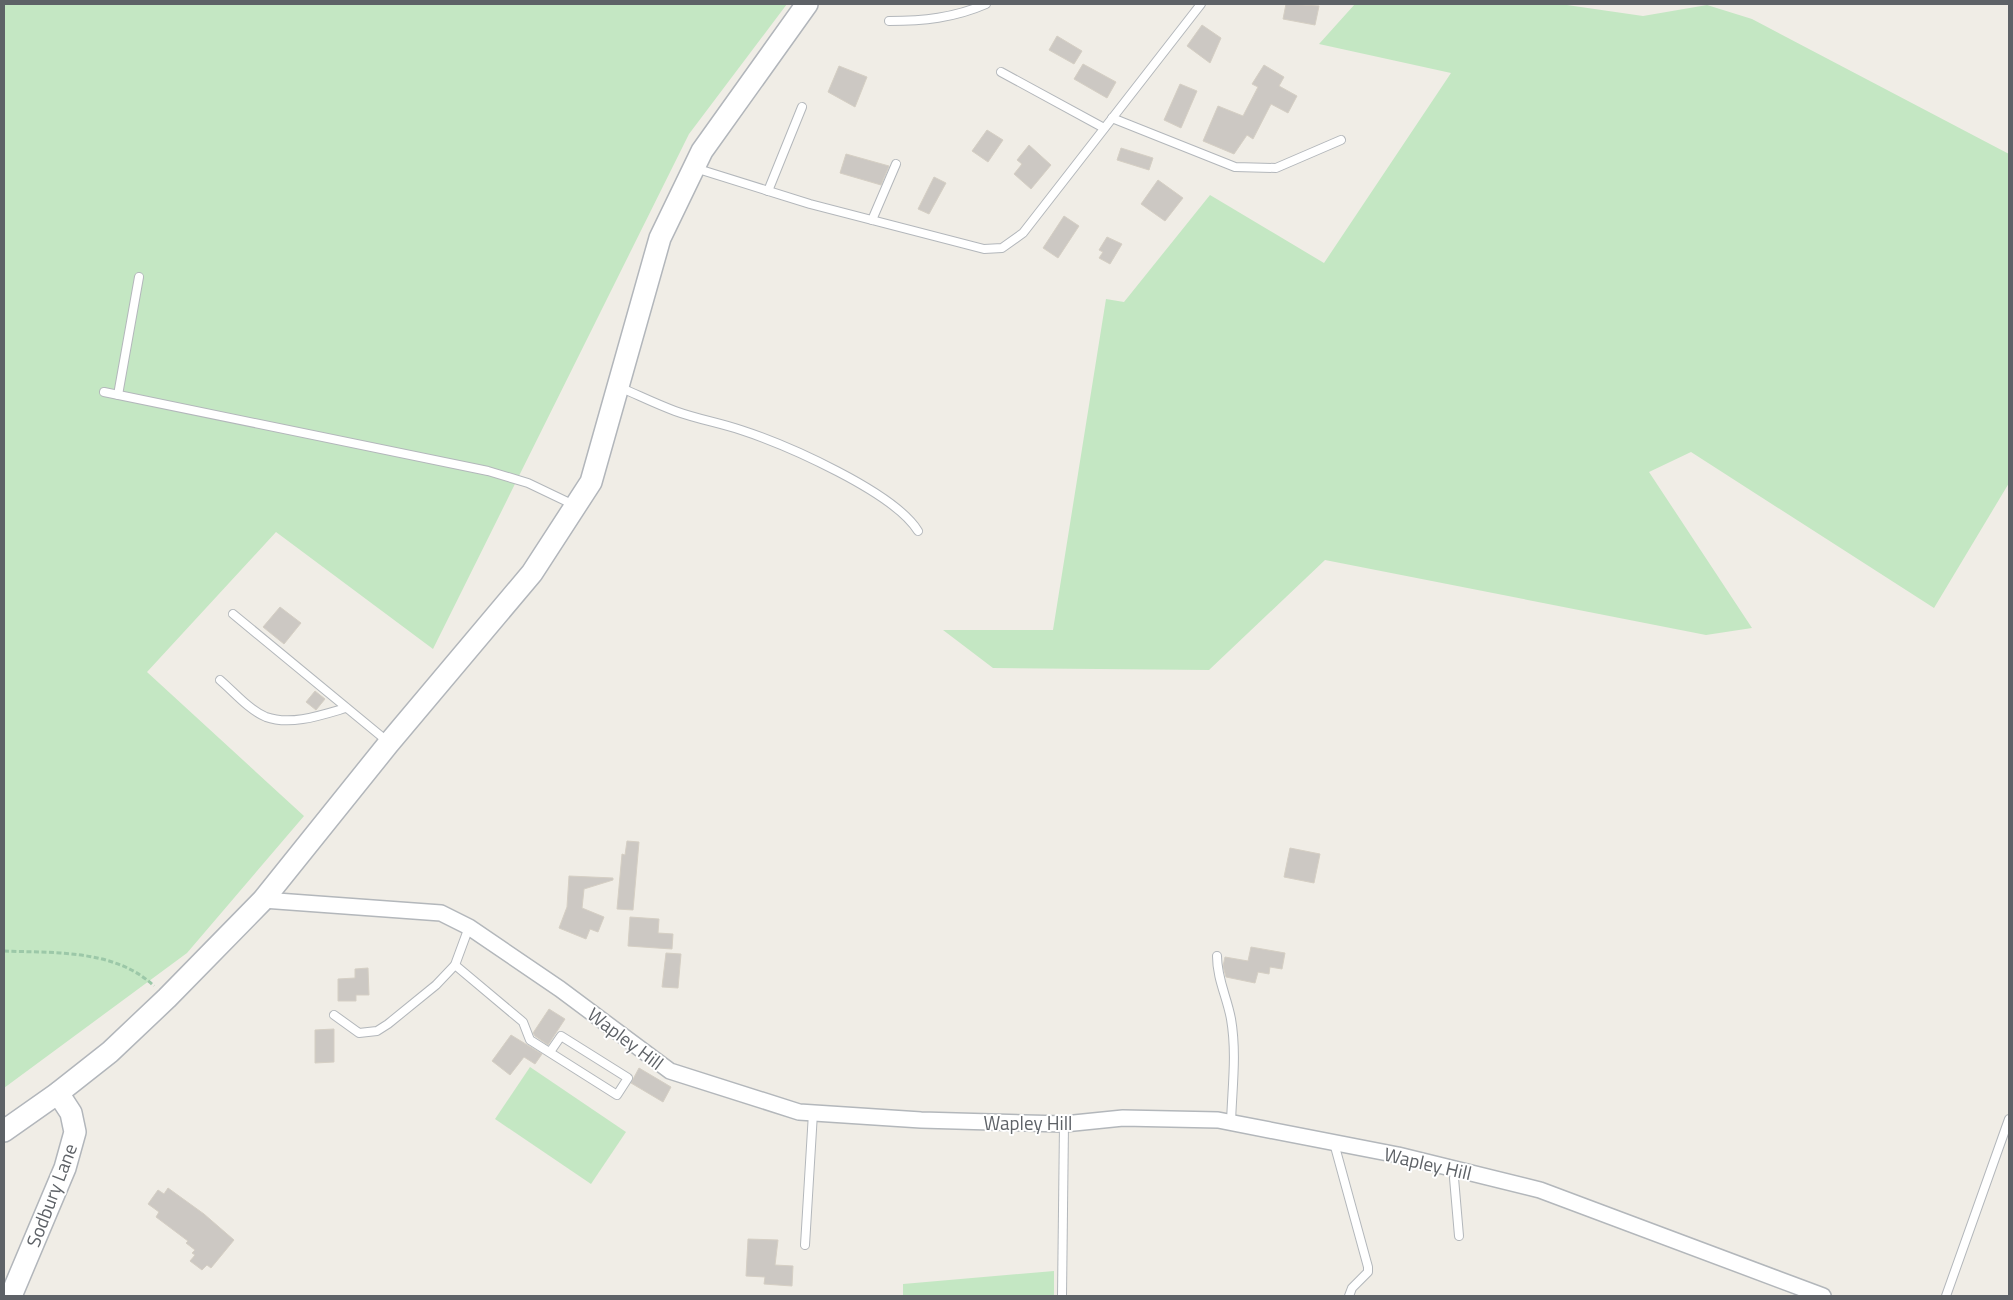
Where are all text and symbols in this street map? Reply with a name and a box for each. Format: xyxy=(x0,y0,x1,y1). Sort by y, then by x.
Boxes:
street label: Wapley Hill xyxy=(582,1000,670,1076)
street label: Wapley Hill xyxy=(983,1108,1073,1137)
street label: Sodbury Lane xyxy=(18,1139,84,1251)
street label: Wapley Hill xyxy=(1381,1139,1475,1187)

